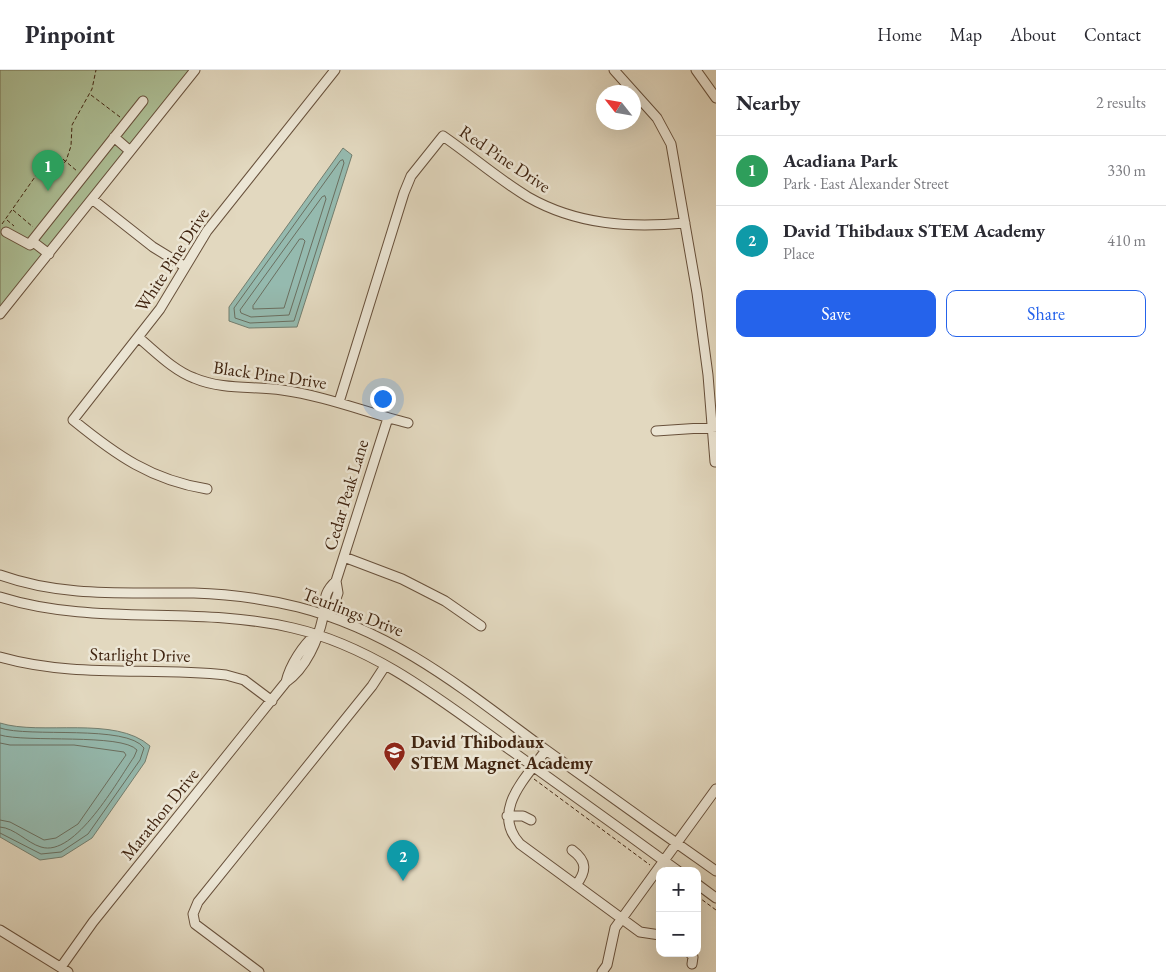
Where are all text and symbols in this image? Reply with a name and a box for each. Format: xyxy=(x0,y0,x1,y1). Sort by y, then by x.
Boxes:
text: Pinpoint xyxy=(25,19,115,50)
text: Home xyxy=(877,23,922,46)
text: Map xyxy=(950,23,982,46)
text: About xyxy=(1010,23,1056,46)
text: Contact xyxy=(1084,23,1141,46)
north arrow xyxy=(596,85,641,130)
text: Nearby xyxy=(736,89,800,116)
text: 2 results xyxy=(1096,92,1146,113)
street label: Red Pine Drive xyxy=(455,120,555,198)
text: Acadiana Park xyxy=(783,148,898,173)
pin: 1 xyxy=(32,150,64,191)
text: 1 xyxy=(748,160,756,181)
text: 330 m xyxy=(1107,160,1146,181)
text: Park · East Alexander Street xyxy=(783,173,949,194)
street label: White Pine Drive xyxy=(129,203,214,316)
text: David Thibdaux STEM Academy xyxy=(783,218,1045,243)
text: 2 xyxy=(748,230,756,251)
text: 410 m xyxy=(1107,230,1146,251)
text: Place xyxy=(783,243,815,264)
button: Save xyxy=(736,290,936,337)
button: Share xyxy=(946,290,1146,337)
street label: Black Pine Drive xyxy=(212,355,328,394)
your location xyxy=(370,386,396,412)
street label: Cedar Peak Lane xyxy=(318,436,373,553)
street label: Teurlings Drive xyxy=(299,582,407,641)
street label: Starlight Drive xyxy=(89,642,191,667)
place label: David Thibodaux STEM Magnet Academy xyxy=(411,730,593,774)
school or university icon: David Thibodaux STEM Magnet Academy xyxy=(383,740,407,771)
street label: Marathon Drive xyxy=(116,763,204,864)
pin: 2 xyxy=(387,840,419,881)
map controls xyxy=(656,867,701,957)
button: + xyxy=(656,867,701,912)
button: − xyxy=(656,912,701,957)

